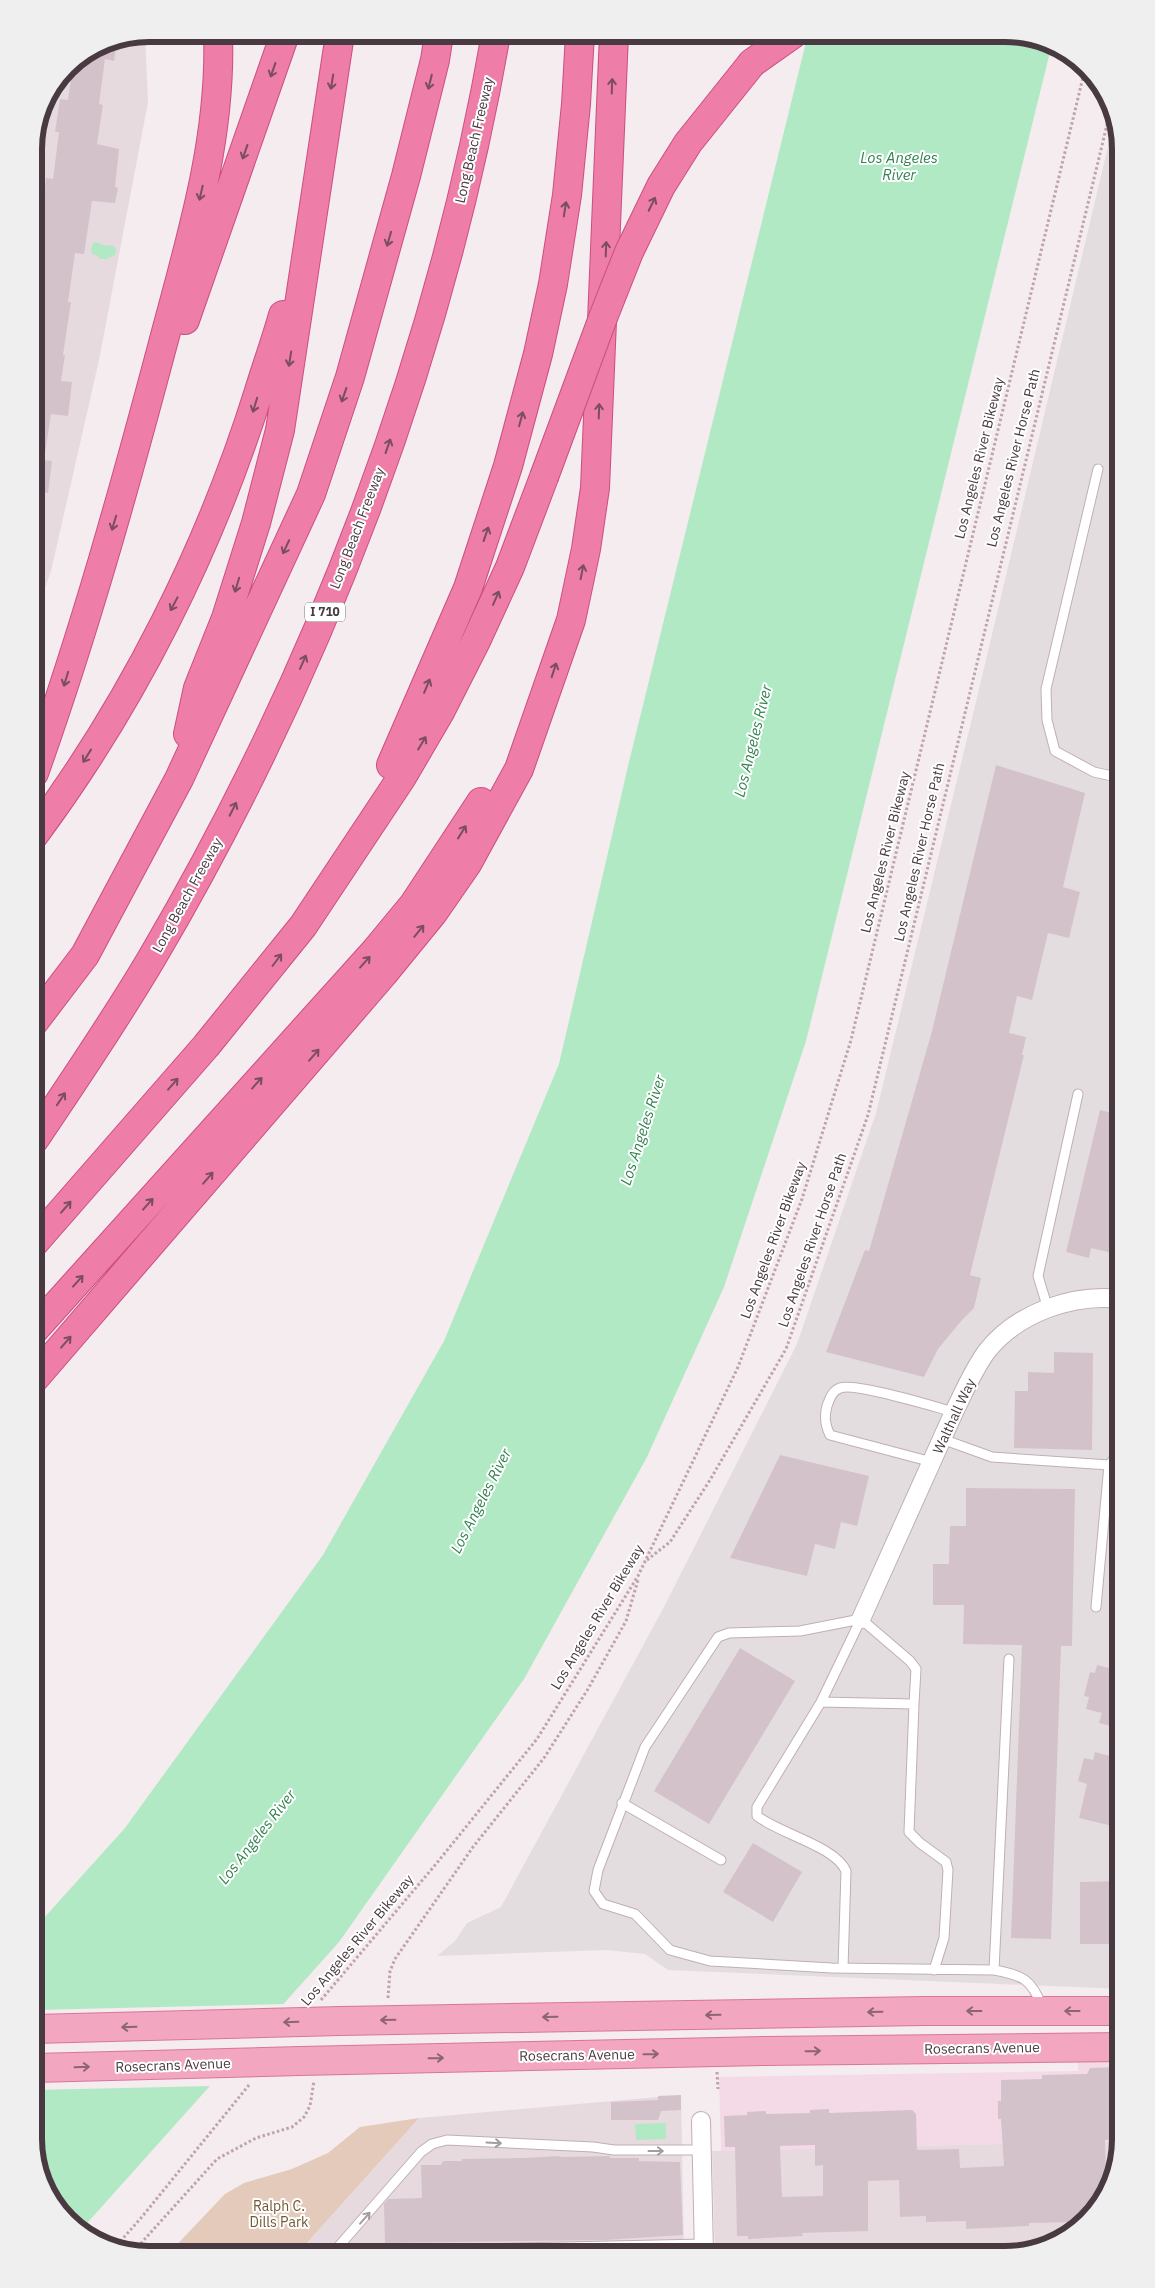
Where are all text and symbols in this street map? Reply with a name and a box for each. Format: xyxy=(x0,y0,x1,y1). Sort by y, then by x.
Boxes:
one-way arrow xyxy=(268,61,277,77)
one-way arrow xyxy=(425,73,434,89)
one-way arrow xyxy=(327,74,337,90)
street label: Long Beach Freeway xyxy=(451,75,497,205)
one-way arrow xyxy=(607,79,617,95)
one-way arrow xyxy=(240,143,249,159)
water label: Los Angeles River xyxy=(860,148,938,184)
one-way arrow xyxy=(196,185,205,201)
one-way arrow xyxy=(648,197,657,212)
one-way arrow xyxy=(560,201,570,217)
one-way arrow xyxy=(384,230,393,246)
one-way arrow xyxy=(601,241,610,257)
one-way arrow xyxy=(285,351,295,367)
street label: Los Angeles River Horse Path xyxy=(982,367,1044,549)
street label: Los Angeles River Bikeway xyxy=(950,375,1008,541)
one-way arrow xyxy=(339,387,348,402)
one-way arrow xyxy=(250,397,259,412)
one-way arrow xyxy=(595,403,604,419)
one-way arrow xyxy=(517,411,526,427)
one-way arrow xyxy=(383,438,393,454)
street label: Long Beach Freeway xyxy=(325,465,389,591)
one-way arrow xyxy=(108,515,118,531)
one-way arrow xyxy=(481,526,491,542)
one-way arrow xyxy=(281,539,291,554)
one-way arrow xyxy=(577,565,587,581)
one-way arrow xyxy=(231,576,241,592)
one-way arrow xyxy=(491,591,501,606)
one-way arrow xyxy=(169,596,178,611)
road number: I 710 xyxy=(305,602,345,622)
one-way arrow xyxy=(298,655,308,670)
one-way arrow xyxy=(550,662,560,678)
one-way arrow xyxy=(61,671,71,687)
one-way arrow xyxy=(422,679,432,694)
water label: Los Angeles River xyxy=(729,682,776,799)
one-way arrow xyxy=(418,736,428,750)
one-way arrow xyxy=(82,748,92,762)
street label: Los Angeles River Horse Path xyxy=(890,761,948,943)
street label: Los Angeles River Bikeway xyxy=(856,769,914,935)
one-way arrow xyxy=(229,802,238,817)
one-way arrow xyxy=(458,825,468,839)
street label: Long Beach Freeway xyxy=(148,834,226,956)
one-way arrow xyxy=(413,924,424,937)
one-way arrow xyxy=(272,954,283,967)
one-way arrow xyxy=(360,956,371,969)
one-way arrow xyxy=(308,1048,319,1061)
water label: Los Angeles River xyxy=(616,1072,669,1187)
one-way arrow xyxy=(251,1076,263,1089)
one-way arrow xyxy=(167,1078,179,1091)
one-way arrow xyxy=(56,1093,66,1107)
street label: Los Angeles River Horse Path xyxy=(774,1151,850,1329)
street label: Los Angeles River Bikeway xyxy=(736,1159,810,1321)
one-way arrow xyxy=(202,1171,213,1184)
one-way arrow xyxy=(142,1197,154,1210)
one-way arrow xyxy=(60,1200,72,1213)
one-way arrow xyxy=(72,1274,84,1287)
one-way arrow xyxy=(60,1336,71,1349)
street label: Walthall Way xyxy=(929,1375,979,1457)
water label: Los Angeles River xyxy=(446,1445,515,1556)
street label: Los Angeles River Bikeway xyxy=(546,1541,648,1693)
water label: Los Angeles River xyxy=(214,1785,300,1888)
street label: Los Angeles River Bikeway xyxy=(297,1871,417,2009)
one-way arrow xyxy=(966,2006,982,2016)
one-way arrow xyxy=(867,2007,884,2017)
one-way arrow xyxy=(1065,2007,1081,2016)
one-way arrow xyxy=(705,2010,721,2020)
one-way arrow xyxy=(542,2012,558,2022)
one-way arrow xyxy=(380,2015,396,2025)
one-way arrow xyxy=(284,2018,300,2027)
one-way arrow xyxy=(121,2022,138,2032)
street label: Rosecrans Avenue xyxy=(924,2038,1040,2058)
street label: Rosecrans Avenue xyxy=(519,2045,635,2065)
one-way arrow xyxy=(805,2046,821,2055)
one-way arrow xyxy=(643,2049,659,2059)
street label: Rosecrans Avenue xyxy=(115,2054,231,2076)
one-way arrow xyxy=(428,2054,444,2063)
one-way arrow xyxy=(74,2062,90,2072)
one-way arrow xyxy=(486,2138,502,2147)
one-way arrow xyxy=(648,2146,664,2156)
park label: Ralph C. Dills Park xyxy=(250,2197,309,2231)
one-way arrow xyxy=(359,2211,370,2224)

